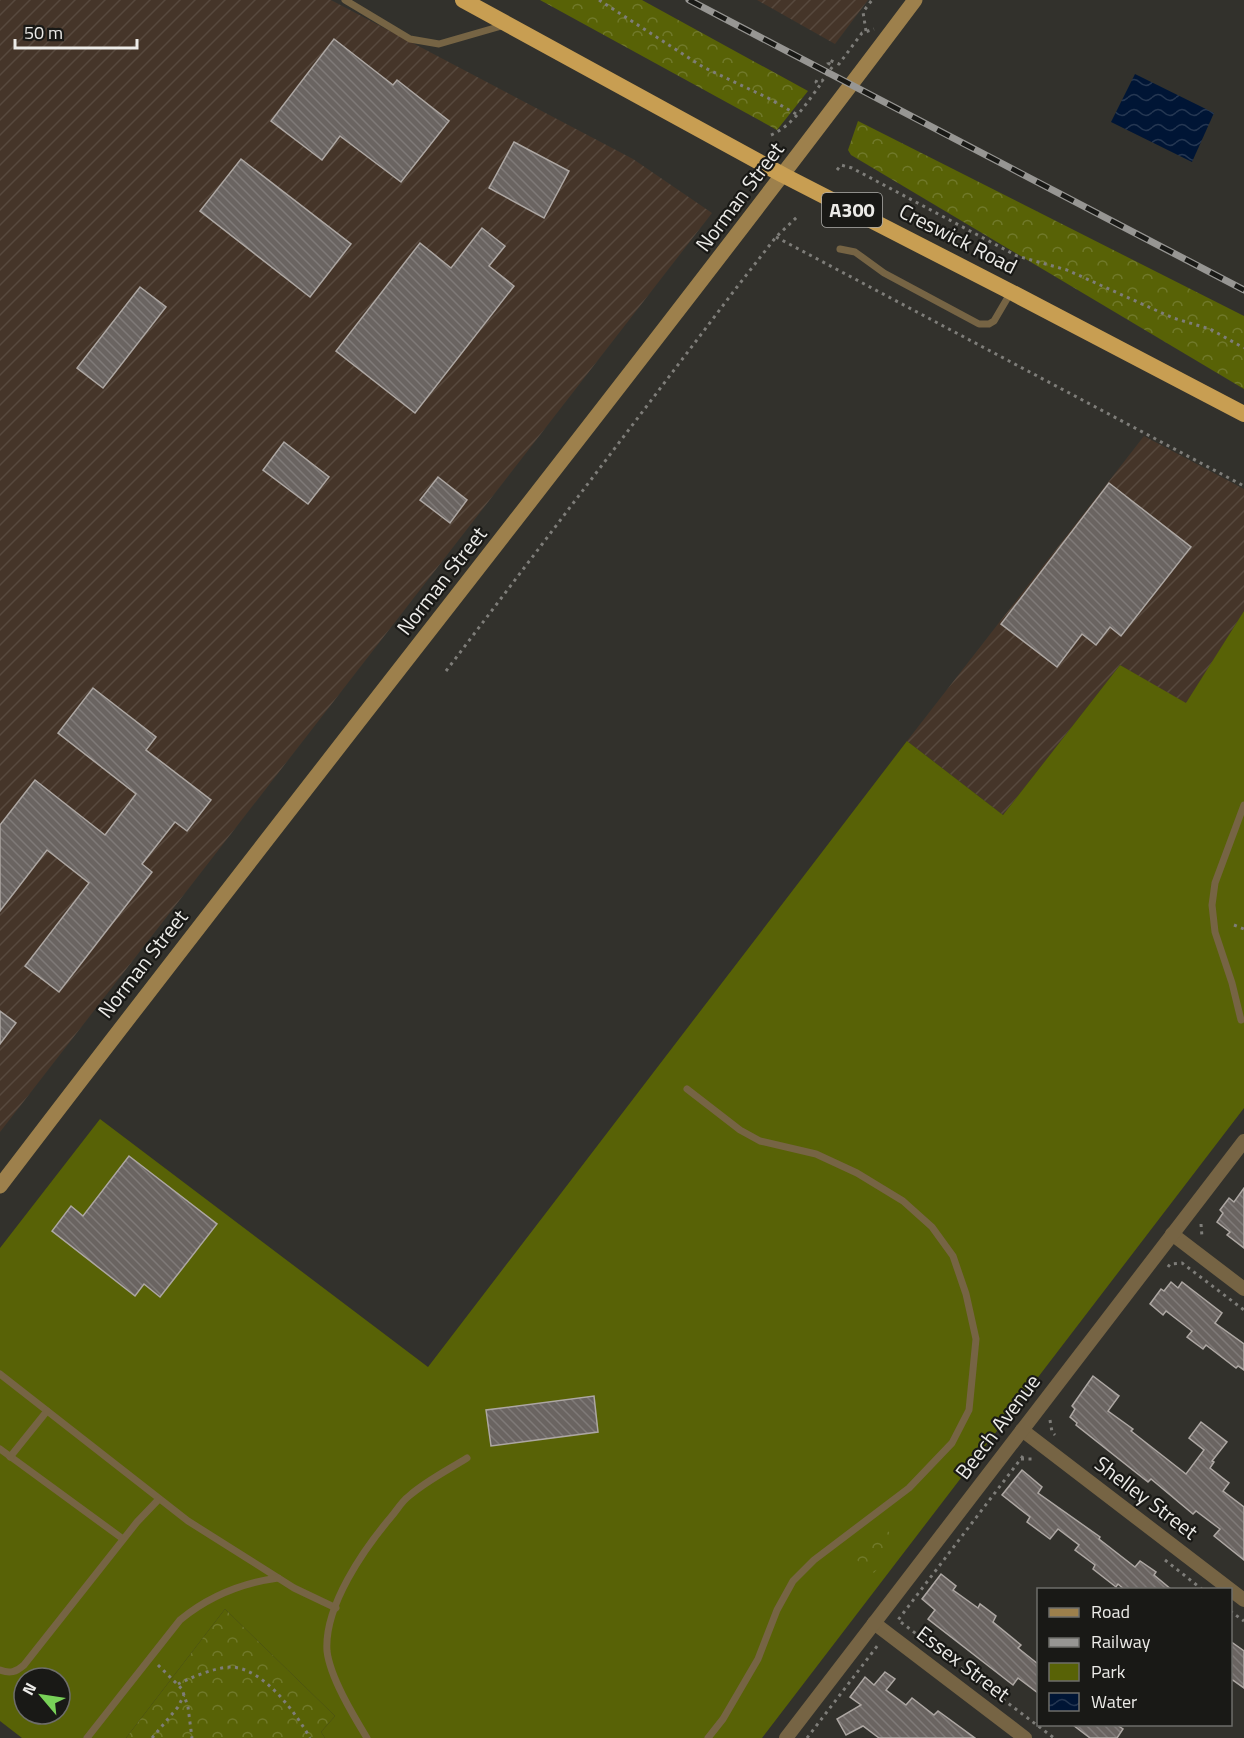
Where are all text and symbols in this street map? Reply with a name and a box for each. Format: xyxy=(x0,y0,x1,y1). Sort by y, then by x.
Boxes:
scale bar xyxy=(15,12,136,50)
text: 50 m xyxy=(24,19,63,46)
street label: Norman Street xyxy=(687,134,792,258)
road number: A300 xyxy=(822,193,882,227)
street label: Creswick Road xyxy=(894,195,1023,282)
street label: Norman Street xyxy=(388,519,494,642)
street label: Norman Street xyxy=(89,902,195,1025)
street label: Beech Avenue xyxy=(947,1367,1048,1486)
street label: Shelley Street xyxy=(1088,1448,1206,1547)
legend xyxy=(1037,1588,1232,1726)
text: Road xyxy=(1091,1598,1130,1625)
street label: Essex Street xyxy=(910,1617,1018,1709)
text: Railway xyxy=(1091,1628,1151,1655)
text: Park xyxy=(1091,1658,1126,1685)
north arrow xyxy=(12,1666,72,1726)
text: N xyxy=(16,1678,42,1699)
text: Water xyxy=(1091,1688,1137,1715)

